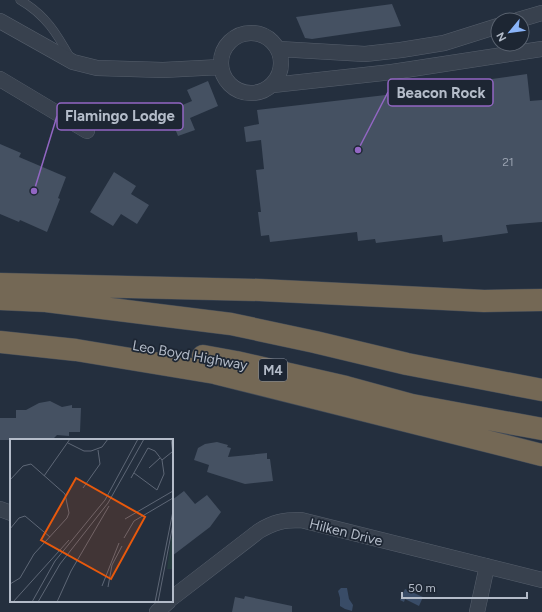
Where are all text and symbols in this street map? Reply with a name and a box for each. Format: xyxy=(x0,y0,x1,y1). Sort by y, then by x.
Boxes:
north arrow xyxy=(490,12,530,52)
text: N xyxy=(494,30,509,43)
callout: Beacon Rock xyxy=(388,79,493,106)
text: Beacon Rock xyxy=(396,84,486,102)
callout: Flamingo Lodge xyxy=(57,103,183,130)
text: Flamingo Lodge xyxy=(65,107,176,125)
house number: 21 xyxy=(502,155,514,169)
street label: Leo Boyd Highway xyxy=(131,337,249,374)
road number: M4 xyxy=(259,359,287,381)
inset map xyxy=(10,439,173,602)
street label: Hilken Drive xyxy=(308,515,385,550)
scale bar xyxy=(402,574,527,600)
text: 50 m xyxy=(408,581,436,595)

